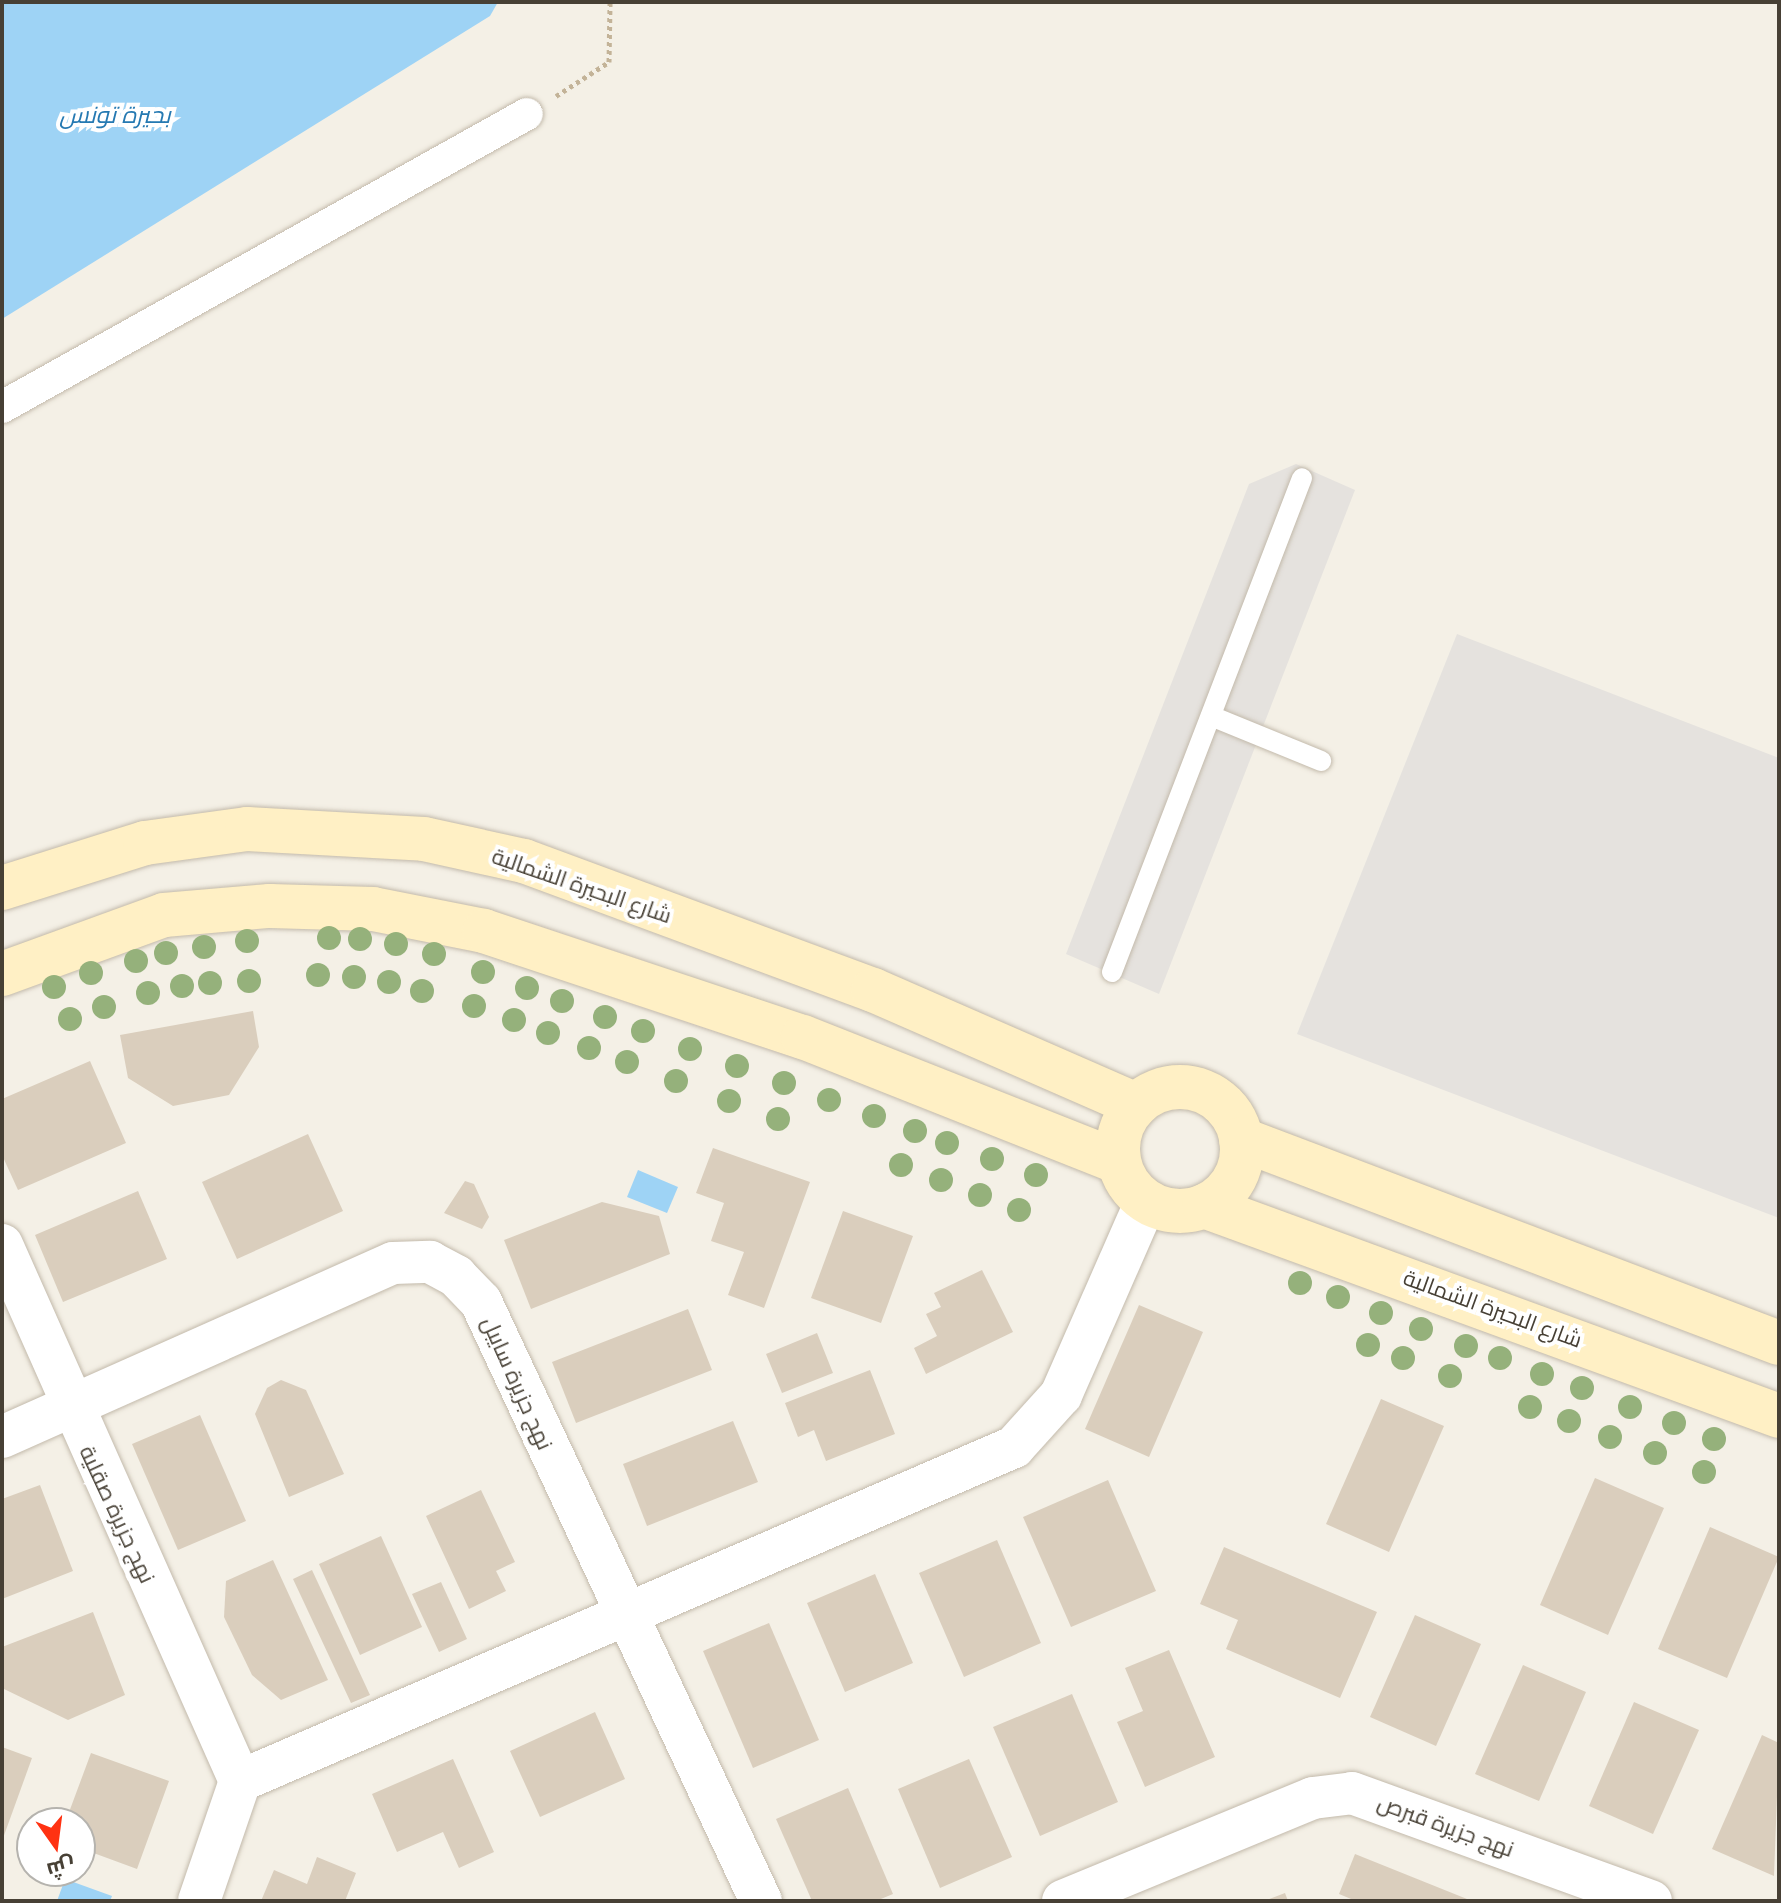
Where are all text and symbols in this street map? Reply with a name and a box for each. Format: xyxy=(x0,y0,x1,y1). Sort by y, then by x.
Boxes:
water label: بحيرة تونس xyxy=(59,101,171,129)
street label: شارع البحيرة الشمالية xyxy=(489,842,675,928)
street label: شارع البحيرة الشمالية xyxy=(1400,1263,1586,1353)
street label: نهج جزيرة سايبل xyxy=(477,1312,559,1454)
street label: نهج جزيرة صقلية xyxy=(75,1441,161,1587)
street label: نهج جزيرة قبرص xyxy=(1374,1788,1518,1862)
north arrow xyxy=(16,1807,96,1887)
text: ش xyxy=(44,1851,79,1886)

